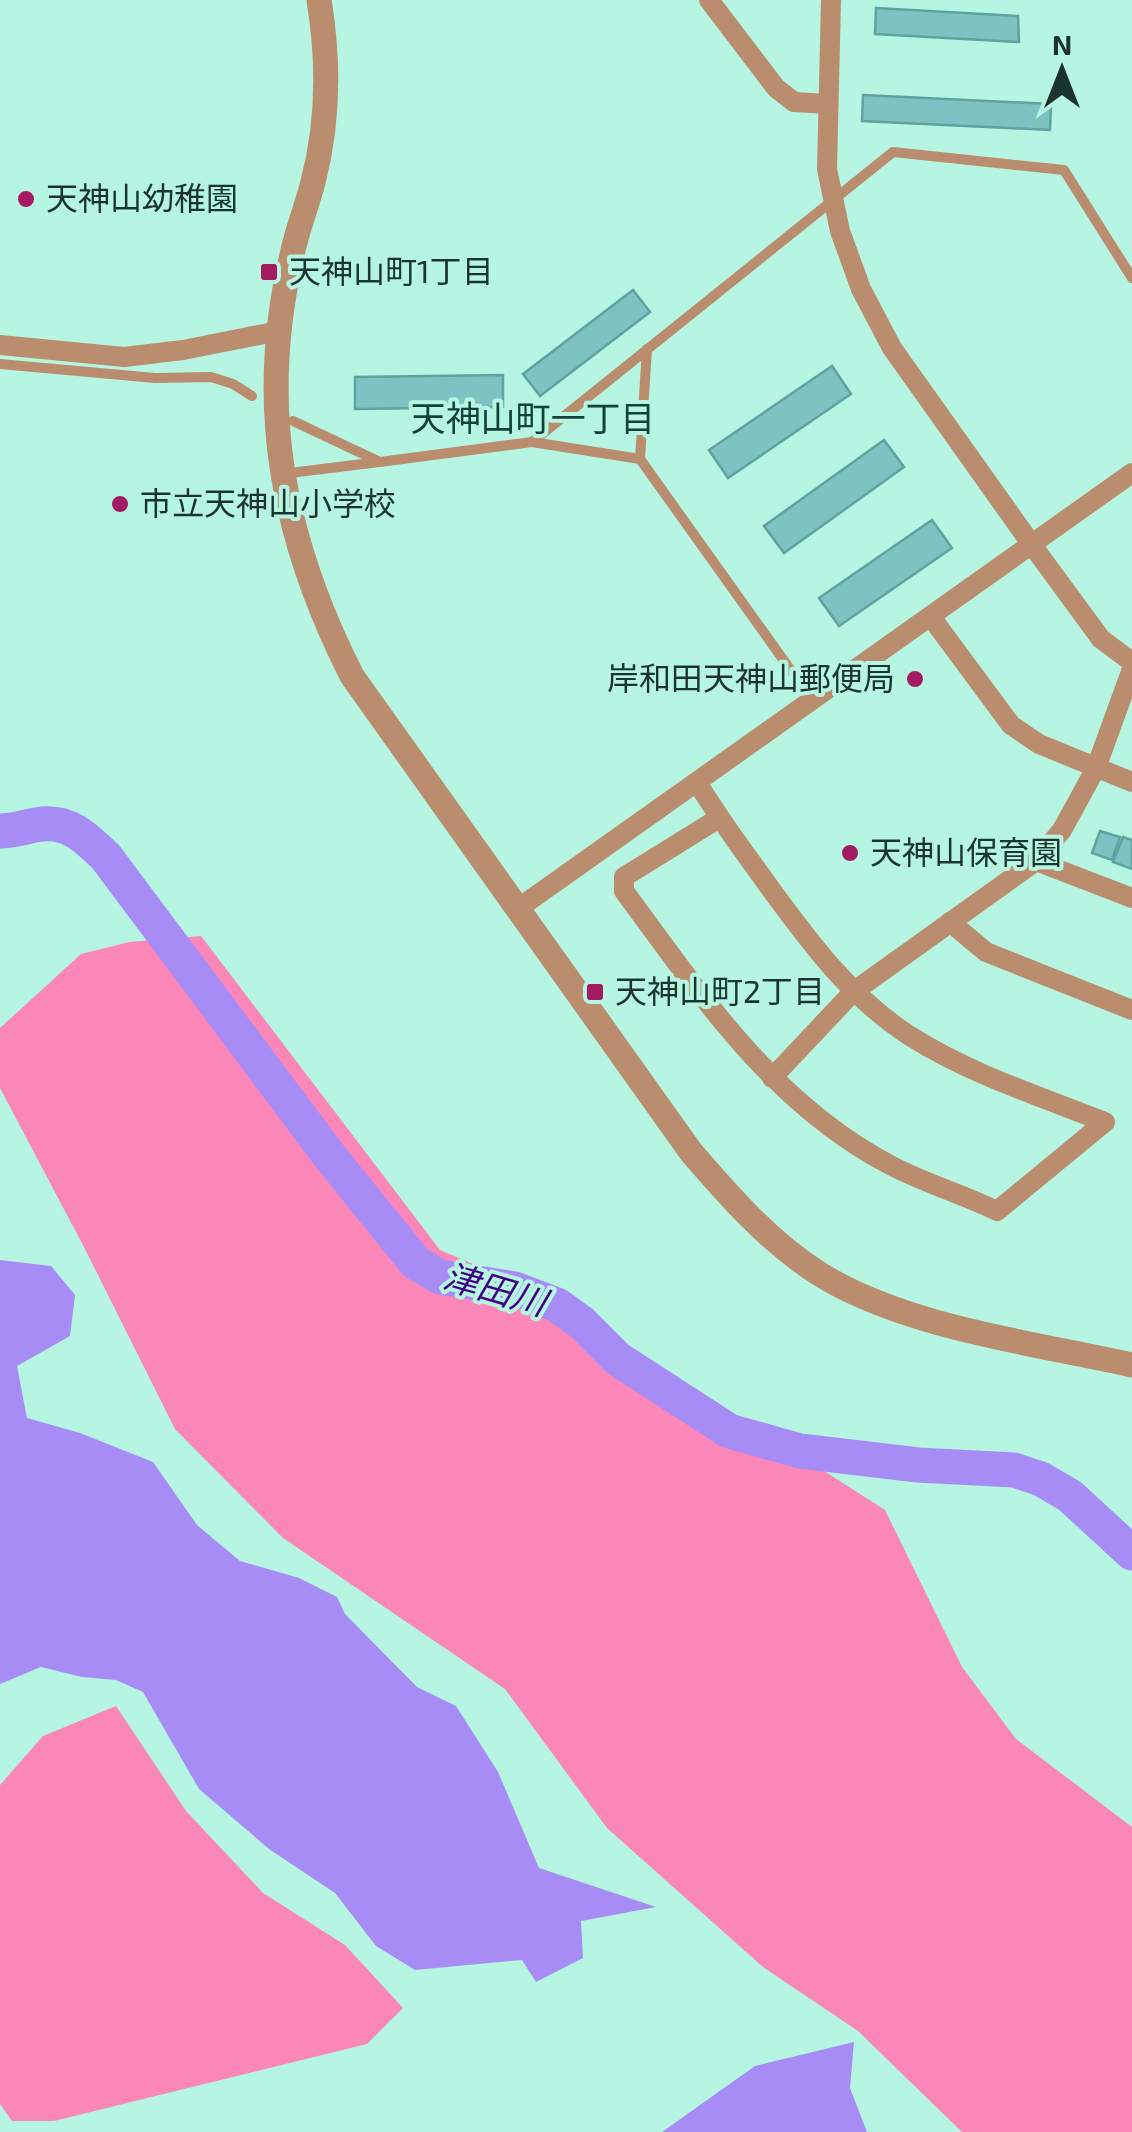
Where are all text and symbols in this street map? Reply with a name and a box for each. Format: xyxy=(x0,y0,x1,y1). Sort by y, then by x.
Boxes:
north arrow xyxy=(1012,20,1112,120)
text: N xyxy=(1052,27,1072,61)
place label: 天神山幼稚園 xyxy=(46,178,238,216)
marker: 天神山幼稚園 xyxy=(15,188,37,210)
place label: 天神山町1丁目 xyxy=(289,251,494,289)
marker: 天神山町1丁目 xyxy=(258,261,280,283)
district label: 天神山町一丁目 xyxy=(410,396,656,438)
place label: 市立天神山小学校 xyxy=(140,483,396,521)
marker: 市立天神山小学校 xyxy=(109,493,131,515)
place label: 岸和田天神山郵便局 xyxy=(607,658,895,696)
marker: 岸和田天神山郵便局 xyxy=(904,668,926,690)
place label: 天神山保育園 xyxy=(870,832,1062,870)
marker: 天神山保育園 xyxy=(839,842,861,864)
place label: 天神山町2丁目 xyxy=(615,971,825,1009)
marker: 天神山町2丁目 xyxy=(584,981,606,1003)
water label: 津田川 xyxy=(439,1253,556,1324)

